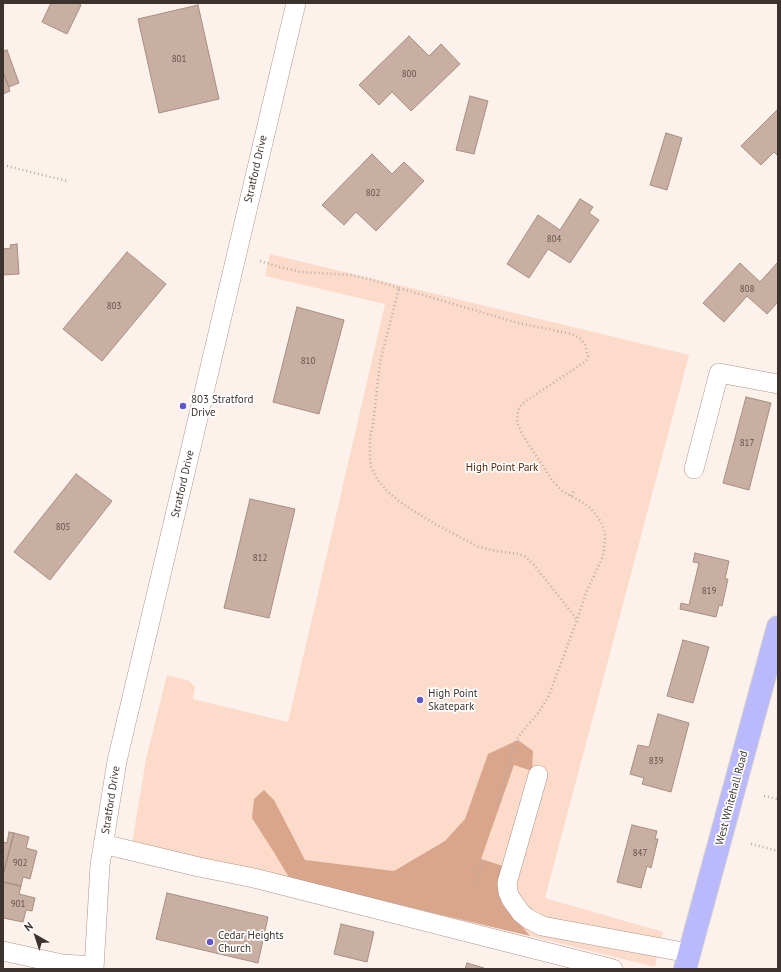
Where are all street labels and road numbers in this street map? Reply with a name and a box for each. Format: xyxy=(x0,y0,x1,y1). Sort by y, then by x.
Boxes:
street label: Stratford Drive xyxy=(242,134,270,204)
street label: Stratford Drive xyxy=(169,449,197,519)
street label: West Whitehall Road xyxy=(713,749,751,847)
street label: Stratford Drive xyxy=(99,765,123,835)

